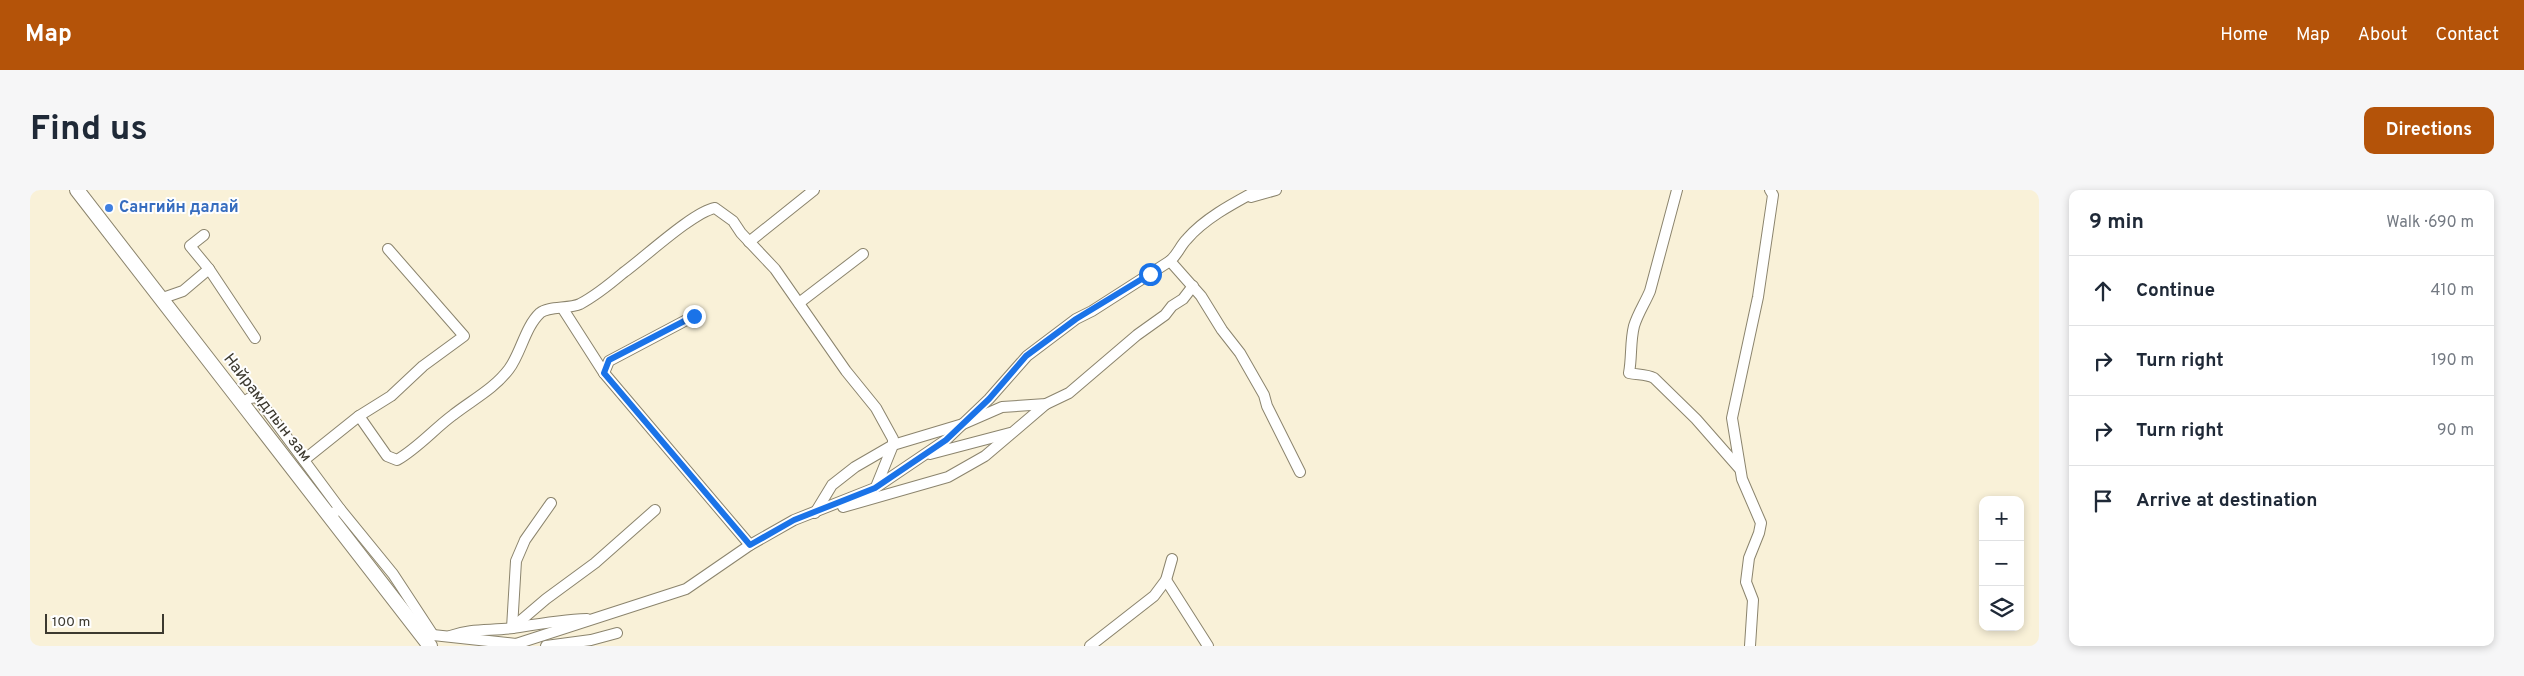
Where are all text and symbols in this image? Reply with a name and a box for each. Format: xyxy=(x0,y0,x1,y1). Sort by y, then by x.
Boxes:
text: Map xyxy=(25,20,72,50)
text: Home xyxy=(2220,24,2268,47)
text: Map xyxy=(2296,24,2330,47)
text: About xyxy=(2358,24,2407,47)
text: Contact xyxy=(2435,24,2499,47)
button: Directions xyxy=(2364,107,2494,154)
text: Find us xyxy=(30,108,148,152)
place label: Сангийн далай xyxy=(119,198,239,218)
marker: Сангийн далай xyxy=(103,202,115,214)
text: 9 min xyxy=(2089,209,2144,236)
text: Walk · 690 m xyxy=(2386,213,2474,233)
route start xyxy=(1139,263,1162,286)
icon: ahead xyxy=(2089,277,2117,305)
text: Continue xyxy=(2136,279,2215,303)
text: 410 m xyxy=(2431,281,2474,301)
route end xyxy=(683,305,706,328)
icon: right xyxy=(2089,347,2117,375)
text: Turn right xyxy=(2136,349,2224,373)
street label: Найрамдлын зам xyxy=(219,350,315,466)
text: 190 m xyxy=(2431,351,2474,371)
icon: right xyxy=(2089,417,2117,445)
text: Turn right xyxy=(2136,419,2224,443)
text: 90 m xyxy=(2437,421,2474,441)
icon: arrive xyxy=(2089,487,2117,515)
text: Arrive at destination xyxy=(2136,489,2317,513)
map controls xyxy=(1979,496,2024,631)
button: + xyxy=(1979,496,2024,541)
button: − xyxy=(1979,541,2024,586)
button: layers xyxy=(1979,586,2024,631)
scale bar xyxy=(45,611,164,634)
text: 100 m xyxy=(52,614,90,631)

